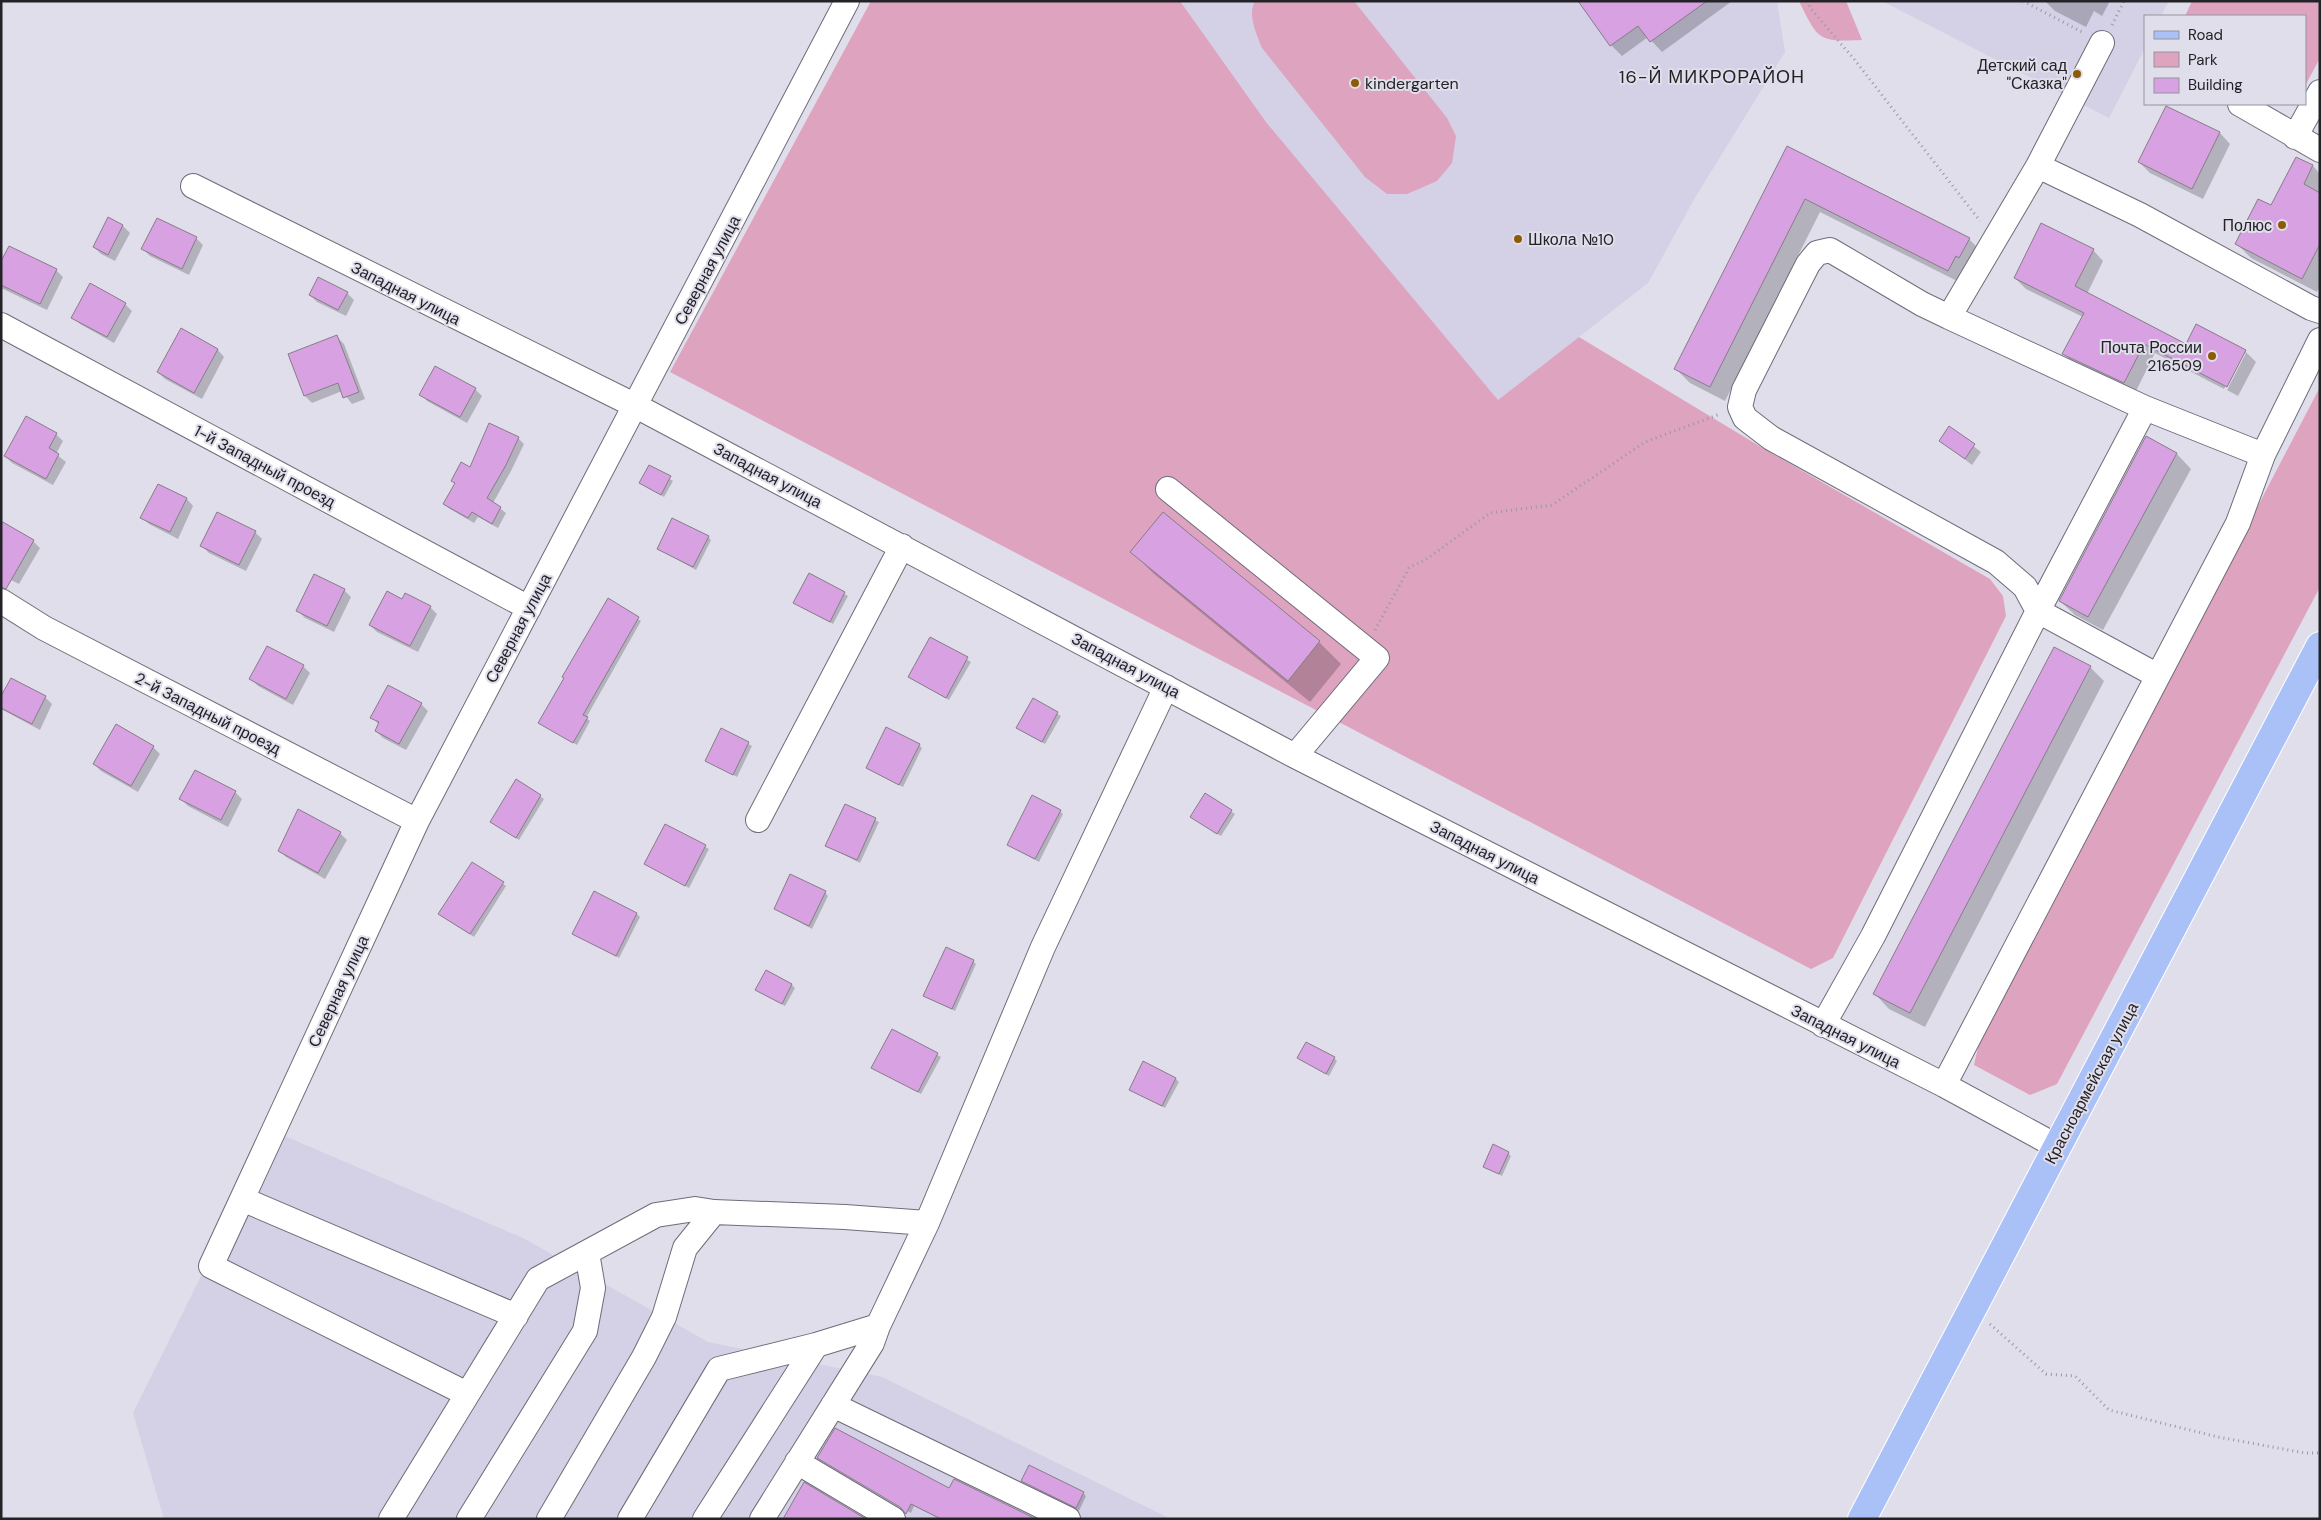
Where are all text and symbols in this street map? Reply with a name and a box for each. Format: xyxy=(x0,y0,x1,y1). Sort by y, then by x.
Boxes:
legend xyxy=(2144,15,2306,105)
text: Road xyxy=(2188,25,2223,45)
text: Park xyxy=(2188,50,2218,70)
place label: Детский сад "Сказка" xyxy=(1977,55,2068,94)
district label: 16-Й МИКРОРАЙОН xyxy=(1619,65,1805,89)
marker: Детский сад "Сказка" xyxy=(2071,68,2083,80)
place label: kindergarten xyxy=(1365,73,1459,94)
text: Building xyxy=(2188,75,2243,95)
marker: kindergarten xyxy=(1349,77,1361,89)
street label: Северная улица xyxy=(670,212,745,329)
place label: Полюс xyxy=(2223,215,2272,236)
marker: Полюс xyxy=(2276,219,2288,231)
place label: Школа №10 xyxy=(1528,229,1614,250)
marker: Школа №10 xyxy=(1512,233,1524,245)
street label: Западная улица xyxy=(347,257,464,330)
place label: Почта России 216509 xyxy=(2101,337,2202,376)
marker: Почта России 216509 xyxy=(2206,350,2218,362)
street label: 1-й Западный проезд xyxy=(190,420,340,513)
street label: Западная улица xyxy=(710,438,826,513)
street label: Северная улица xyxy=(481,570,556,687)
street label: Западная улица xyxy=(1068,628,1184,703)
street label: 2-й Западный проезд xyxy=(131,667,285,760)
street label: Западная улица xyxy=(1426,816,1543,889)
street label: Северная улица xyxy=(303,932,374,1051)
street label: Красноармейская улица xyxy=(2040,998,2143,1168)
street label: Западная улица xyxy=(1787,1000,1904,1073)

